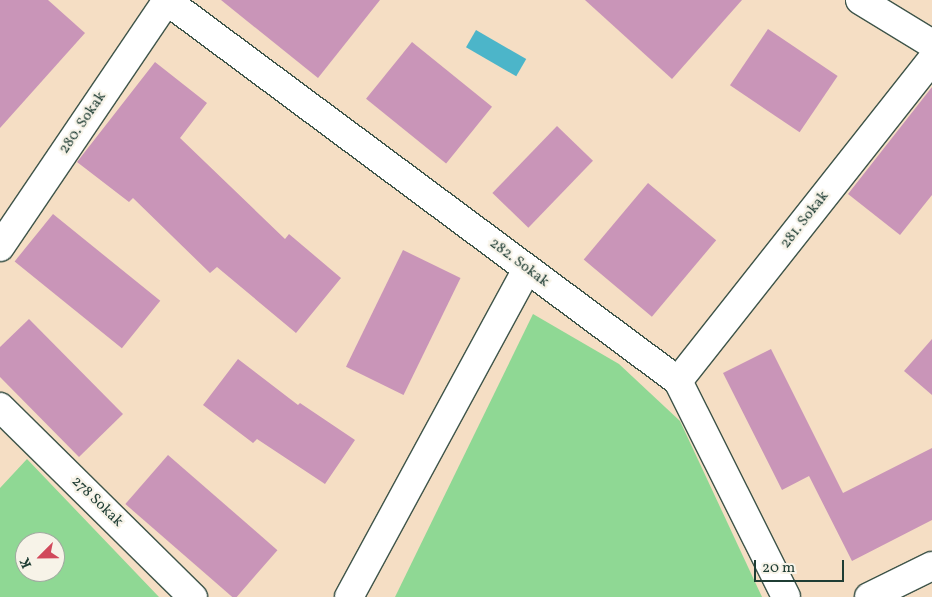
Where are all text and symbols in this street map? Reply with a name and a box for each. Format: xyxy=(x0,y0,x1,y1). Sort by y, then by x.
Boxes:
street label: 280. Sokak xyxy=(56,88,110,158)
street label: 281. Sokak xyxy=(777,188,833,252)
street label: 282. Sokak xyxy=(486,235,552,291)
street label: 278 Sokak xyxy=(67,473,127,531)
north arrow xyxy=(15,532,65,582)
scale bar xyxy=(757,550,847,582)
text: K xyxy=(16,554,37,571)
text: 20 m xyxy=(762,558,795,579)

